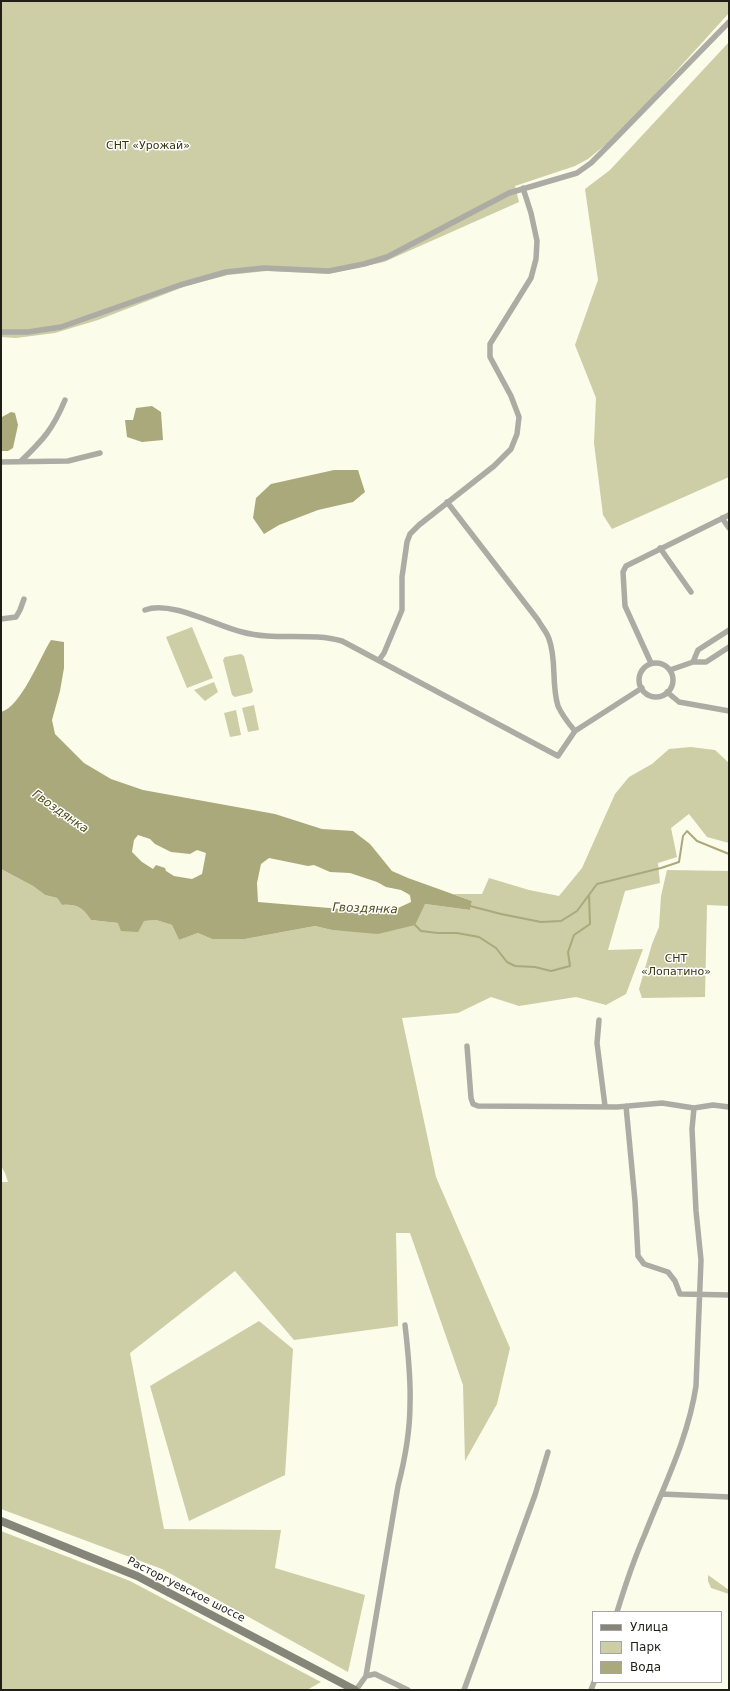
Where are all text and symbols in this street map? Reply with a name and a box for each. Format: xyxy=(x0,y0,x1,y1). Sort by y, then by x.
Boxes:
park label: СНТ «Урожай» xyxy=(106,139,190,153)
water label: Гвоздянка xyxy=(29,787,91,837)
water label: Гвоздянка xyxy=(332,901,398,917)
park label: СНТ «Лопатино» xyxy=(641,952,711,978)
street label: Расторгуевское шоссе xyxy=(125,1555,247,1625)
legend xyxy=(592,1611,722,1683)
text: Улица xyxy=(630,1620,668,1634)
text: Парк xyxy=(630,1640,661,1654)
text: Вода xyxy=(630,1660,661,1674)

